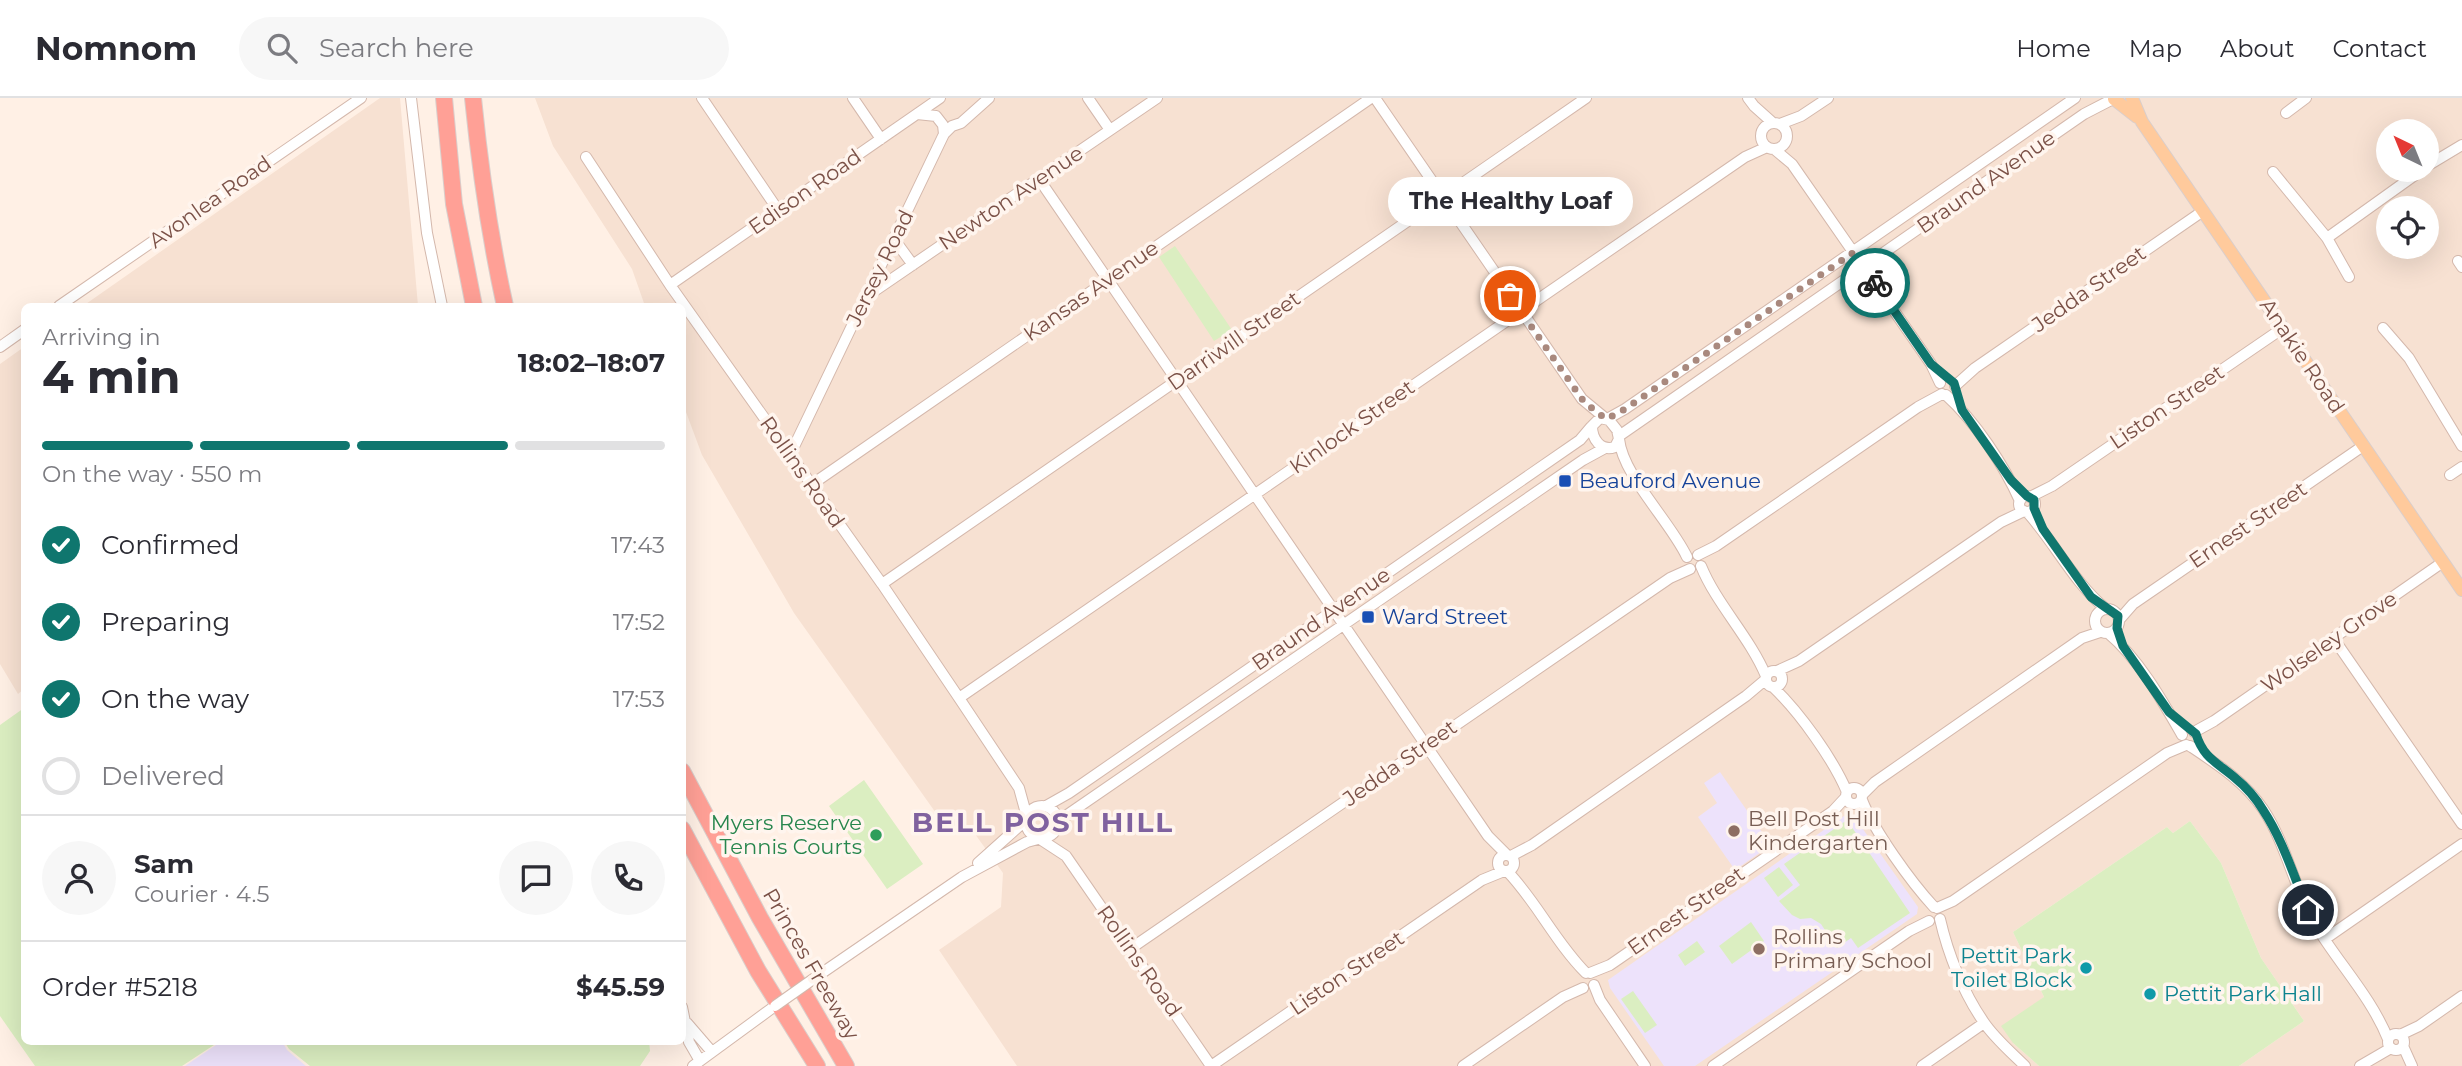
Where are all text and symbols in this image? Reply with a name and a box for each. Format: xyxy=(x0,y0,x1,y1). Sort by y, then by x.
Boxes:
search box xyxy=(239,17,729,80)
text: Nomnom xyxy=(35,28,197,68)
icon: search xyxy=(263,29,301,67)
text: Search here xyxy=(319,32,474,64)
text: Home xyxy=(2016,34,2091,63)
text: Map xyxy=(2129,34,2182,63)
text: About xyxy=(2220,34,2294,63)
text: Contact xyxy=(2332,34,2427,63)
north arrow xyxy=(2376,119,2440,182)
map controls xyxy=(2376,119,2439,259)
street label: Braund Avenue xyxy=(1912,125,2060,239)
street label: Newton Avenue xyxy=(934,140,1088,255)
street label: Edison Road xyxy=(744,144,866,240)
street label: Avonlea Road xyxy=(144,150,276,253)
callout: The Healthy Loaf xyxy=(1388,177,1632,226)
text: The Healthy Loaf xyxy=(1409,187,1612,215)
button: locate xyxy=(2376,196,2439,259)
street label: Jersey Road xyxy=(840,206,918,331)
street label: Kansas Avenue xyxy=(1018,235,1163,346)
street label: Jedda Street xyxy=(2026,240,2150,338)
courier xyxy=(1840,248,1910,318)
icon: bike xyxy=(1856,264,1894,302)
pin xyxy=(1480,266,1540,326)
icon: bag xyxy=(1491,277,1529,315)
street label: Darriwill Street xyxy=(1163,286,1305,396)
street label: Anakie Road xyxy=(2255,294,2350,418)
text: Arriving in xyxy=(42,323,161,351)
text: 18:02–18:07 xyxy=(518,347,665,379)
text: 4 min xyxy=(42,348,181,405)
street label: Liston Street xyxy=(2105,359,2229,454)
street label: Kinlock Street xyxy=(1284,374,1419,479)
street label: Rollins Road xyxy=(755,411,850,532)
text: On the way · 550 m xyxy=(42,460,262,488)
place label: Beauford Avenue xyxy=(1579,468,1761,493)
marker: Beauford Avenue xyxy=(1557,473,1573,489)
street label: Ernest Street xyxy=(2184,476,2311,573)
icon: check xyxy=(42,526,80,564)
text: Confirmed xyxy=(101,529,240,561)
text: 17:43 xyxy=(611,531,665,559)
street label: Braund Avenue xyxy=(1247,562,1395,676)
street label: Wolseley Grove xyxy=(2256,585,2401,698)
icon: check xyxy=(42,603,80,641)
place label: Ward Street xyxy=(1382,604,1508,629)
text: Preparing xyxy=(101,606,230,638)
text: 17:52 xyxy=(613,608,665,636)
marker: Ward Street xyxy=(1360,609,1376,625)
icon: check xyxy=(42,680,80,718)
text: On the way xyxy=(101,683,249,715)
text: 17:53 xyxy=(613,685,665,713)
street label: Jedda Street xyxy=(1337,714,1461,812)
text: Delivered xyxy=(101,760,225,792)
district label: BELL POST HILL xyxy=(912,805,1174,839)
place label: Bell Post Hill Kindergarten xyxy=(1748,806,1888,855)
place label: Myers Reserve Tennis Courts xyxy=(711,810,862,859)
marker: Bell Post Hill Kindergarten xyxy=(1726,823,1742,839)
marker: Myers Reserve Tennis Courts xyxy=(868,827,884,843)
button: person xyxy=(42,841,116,915)
button: chat xyxy=(499,841,573,915)
button: phone xyxy=(591,841,665,915)
text: Sam xyxy=(134,848,194,880)
street label: Ernest Street xyxy=(1622,861,1749,960)
text: Courier · 4.5 xyxy=(134,880,269,908)
pin xyxy=(2278,880,2338,940)
street label: Princes Freeway xyxy=(758,884,865,1044)
icon: home xyxy=(2289,891,2327,929)
street label: Rollins Road xyxy=(1092,900,1187,1021)
place label: Rollins Primary School xyxy=(1773,924,1932,973)
street label: Liston Street xyxy=(1285,925,1409,1020)
marker: Rollins Primary School xyxy=(1751,941,1767,957)
place label: Pettit Park Toilet Block xyxy=(1951,943,2072,992)
marker: Pettit Park Toilet Block xyxy=(2078,960,2094,976)
text: Order #5218 xyxy=(42,971,198,1003)
text: $45.59 xyxy=(576,971,665,1003)
place label: Pettit Park Hall xyxy=(2164,981,2322,1006)
marker: Pettit Park Hall xyxy=(2142,986,2158,1002)

